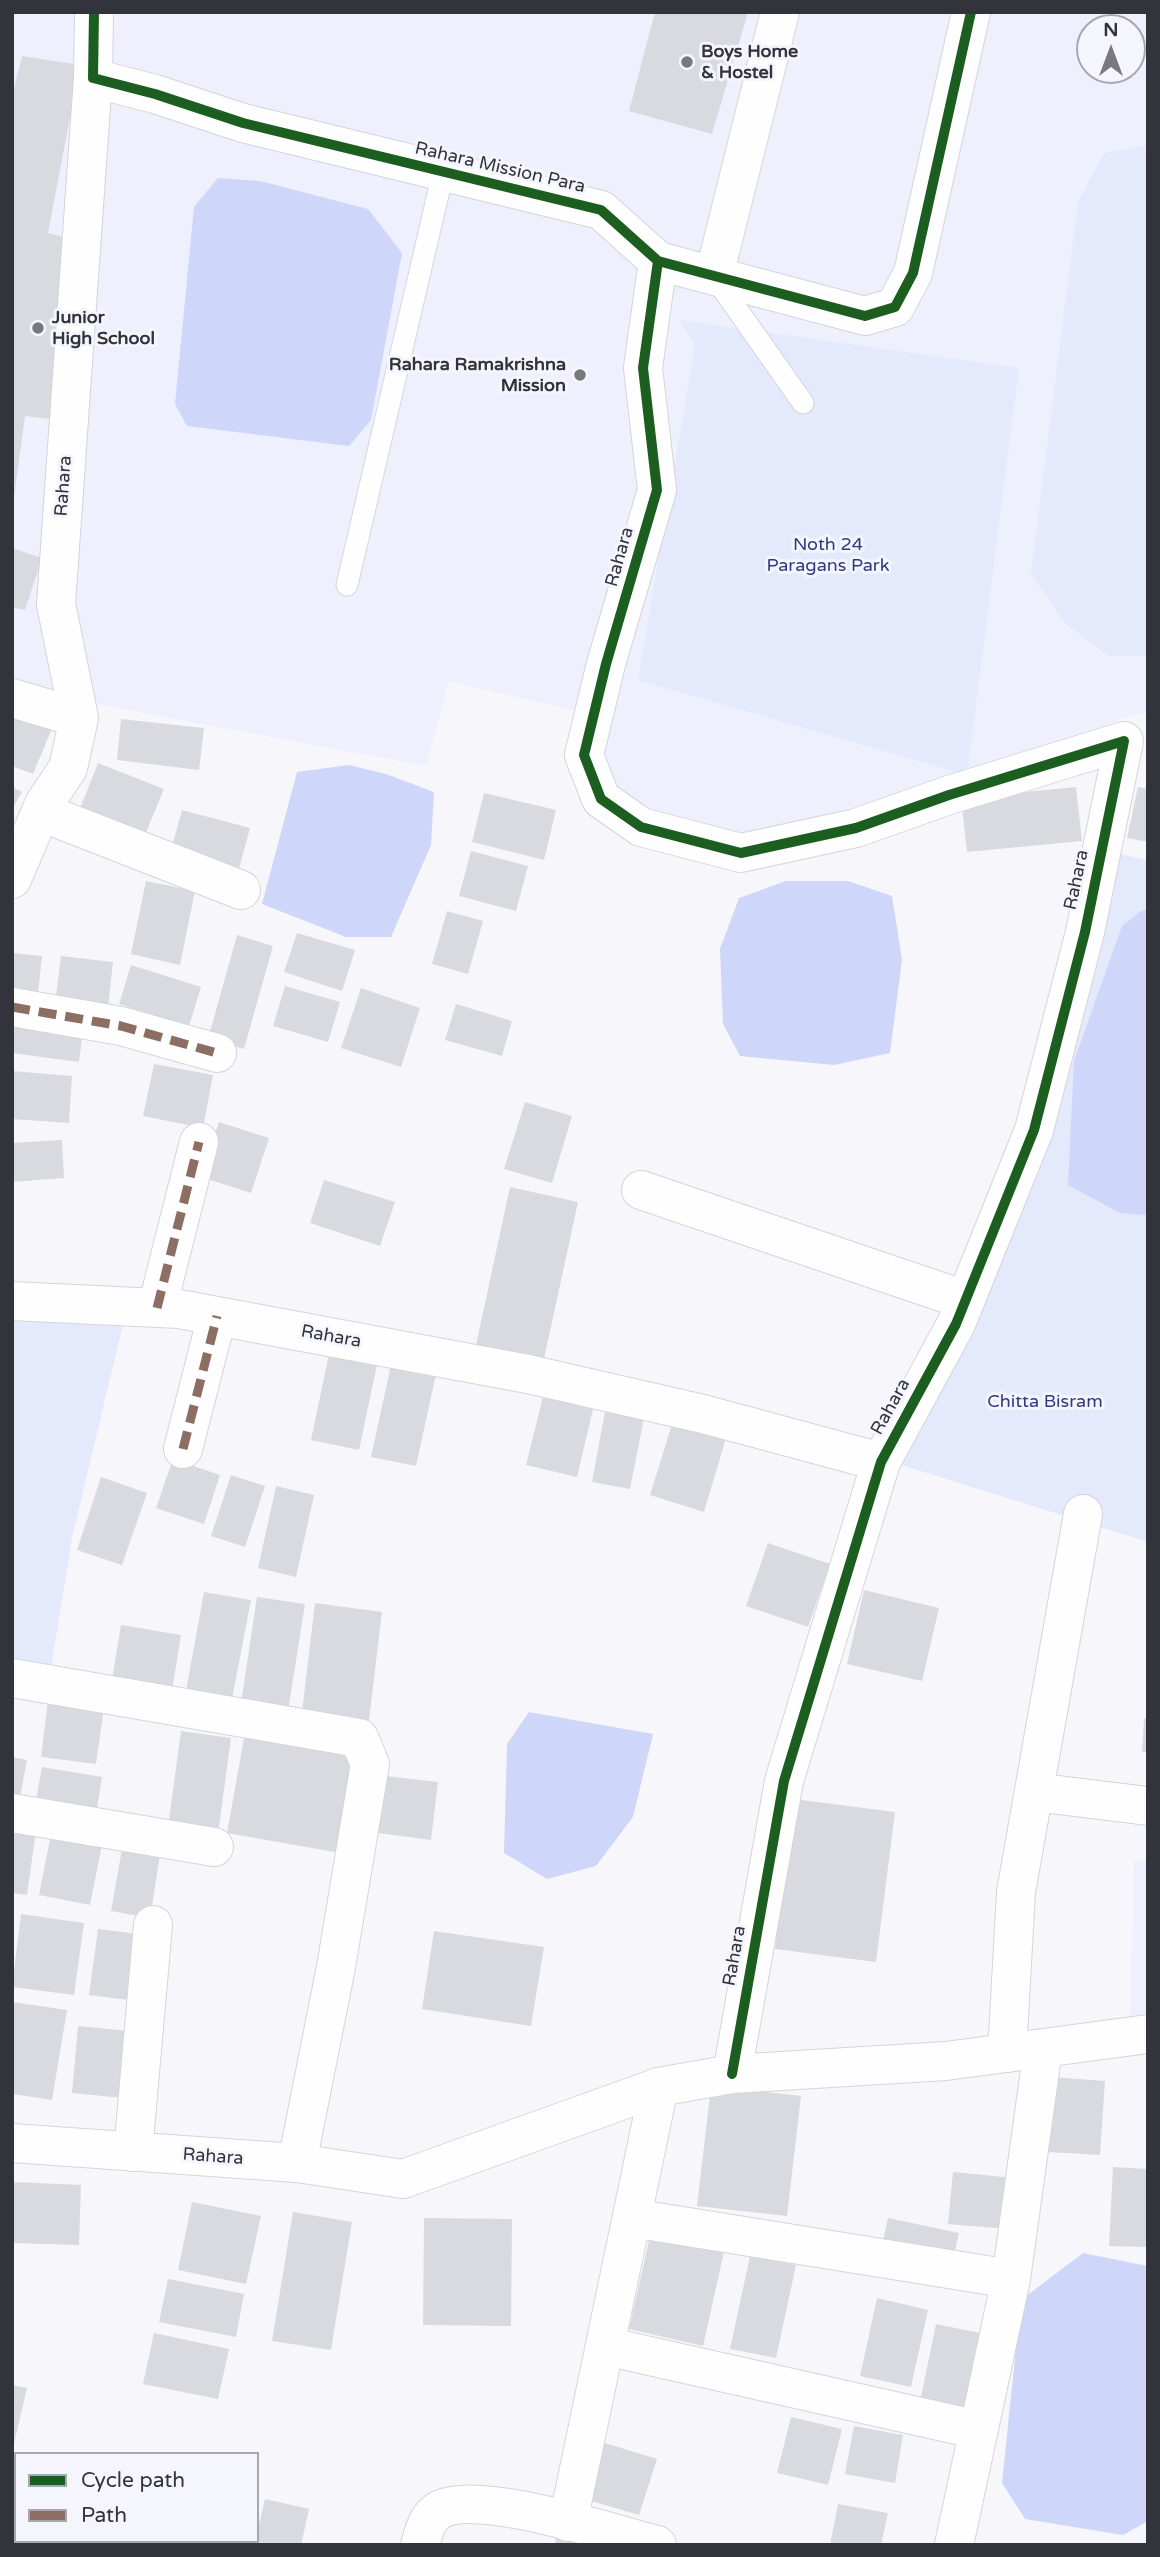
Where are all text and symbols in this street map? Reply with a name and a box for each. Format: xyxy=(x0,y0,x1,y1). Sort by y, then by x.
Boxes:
north arrow xyxy=(1076,14,1146,84)
text: N xyxy=(1103,19,1119,41)
place label: Boys Home & Hostel xyxy=(701,41,798,84)
marker: Boys Home & Hostel xyxy=(679,54,695,70)
street label: Rahara Mission Para xyxy=(413,138,587,198)
place label: Junior High School xyxy=(52,307,155,350)
marker: Junior High School xyxy=(30,320,46,336)
place label: Rahara Ramakrishna Mission xyxy=(389,354,566,396)
marker: Rahara Ramakrishna Mission xyxy=(572,367,588,383)
street label: Rahara xyxy=(51,455,77,517)
street label: Rahara xyxy=(601,525,639,589)
park label: Noth 24 Paragans Park xyxy=(767,534,889,576)
street label: Rahara xyxy=(1060,848,1094,912)
street label: Rahara xyxy=(299,1321,363,1353)
street label: Rahara xyxy=(867,1375,915,1439)
park label: Chitta Bisram xyxy=(987,1391,1103,1413)
street label: Rahara xyxy=(719,1924,751,1988)
street label: Rahara xyxy=(182,2144,244,2170)
legend xyxy=(14,2452,259,2543)
text: Cycle path xyxy=(81,2468,185,2493)
text: Path xyxy=(81,2503,127,2528)

